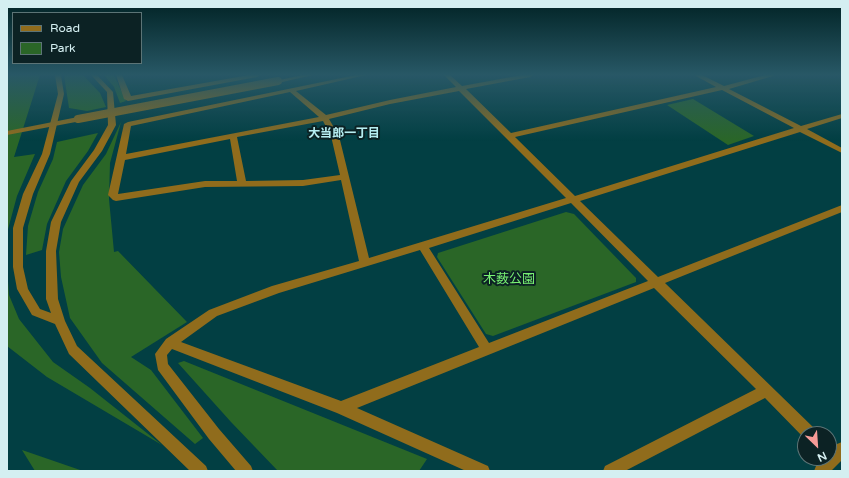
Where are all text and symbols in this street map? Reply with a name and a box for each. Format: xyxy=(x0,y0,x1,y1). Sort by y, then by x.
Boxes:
legend xyxy=(12,12,142,64)
text: Road xyxy=(50,21,80,35)
text: Park xyxy=(50,41,76,55)
district label: 大当郎一丁目 xyxy=(308,127,380,141)
park label: 木薮公園 xyxy=(483,272,535,288)
north arrow xyxy=(797,426,837,466)
text: N xyxy=(815,449,829,464)

